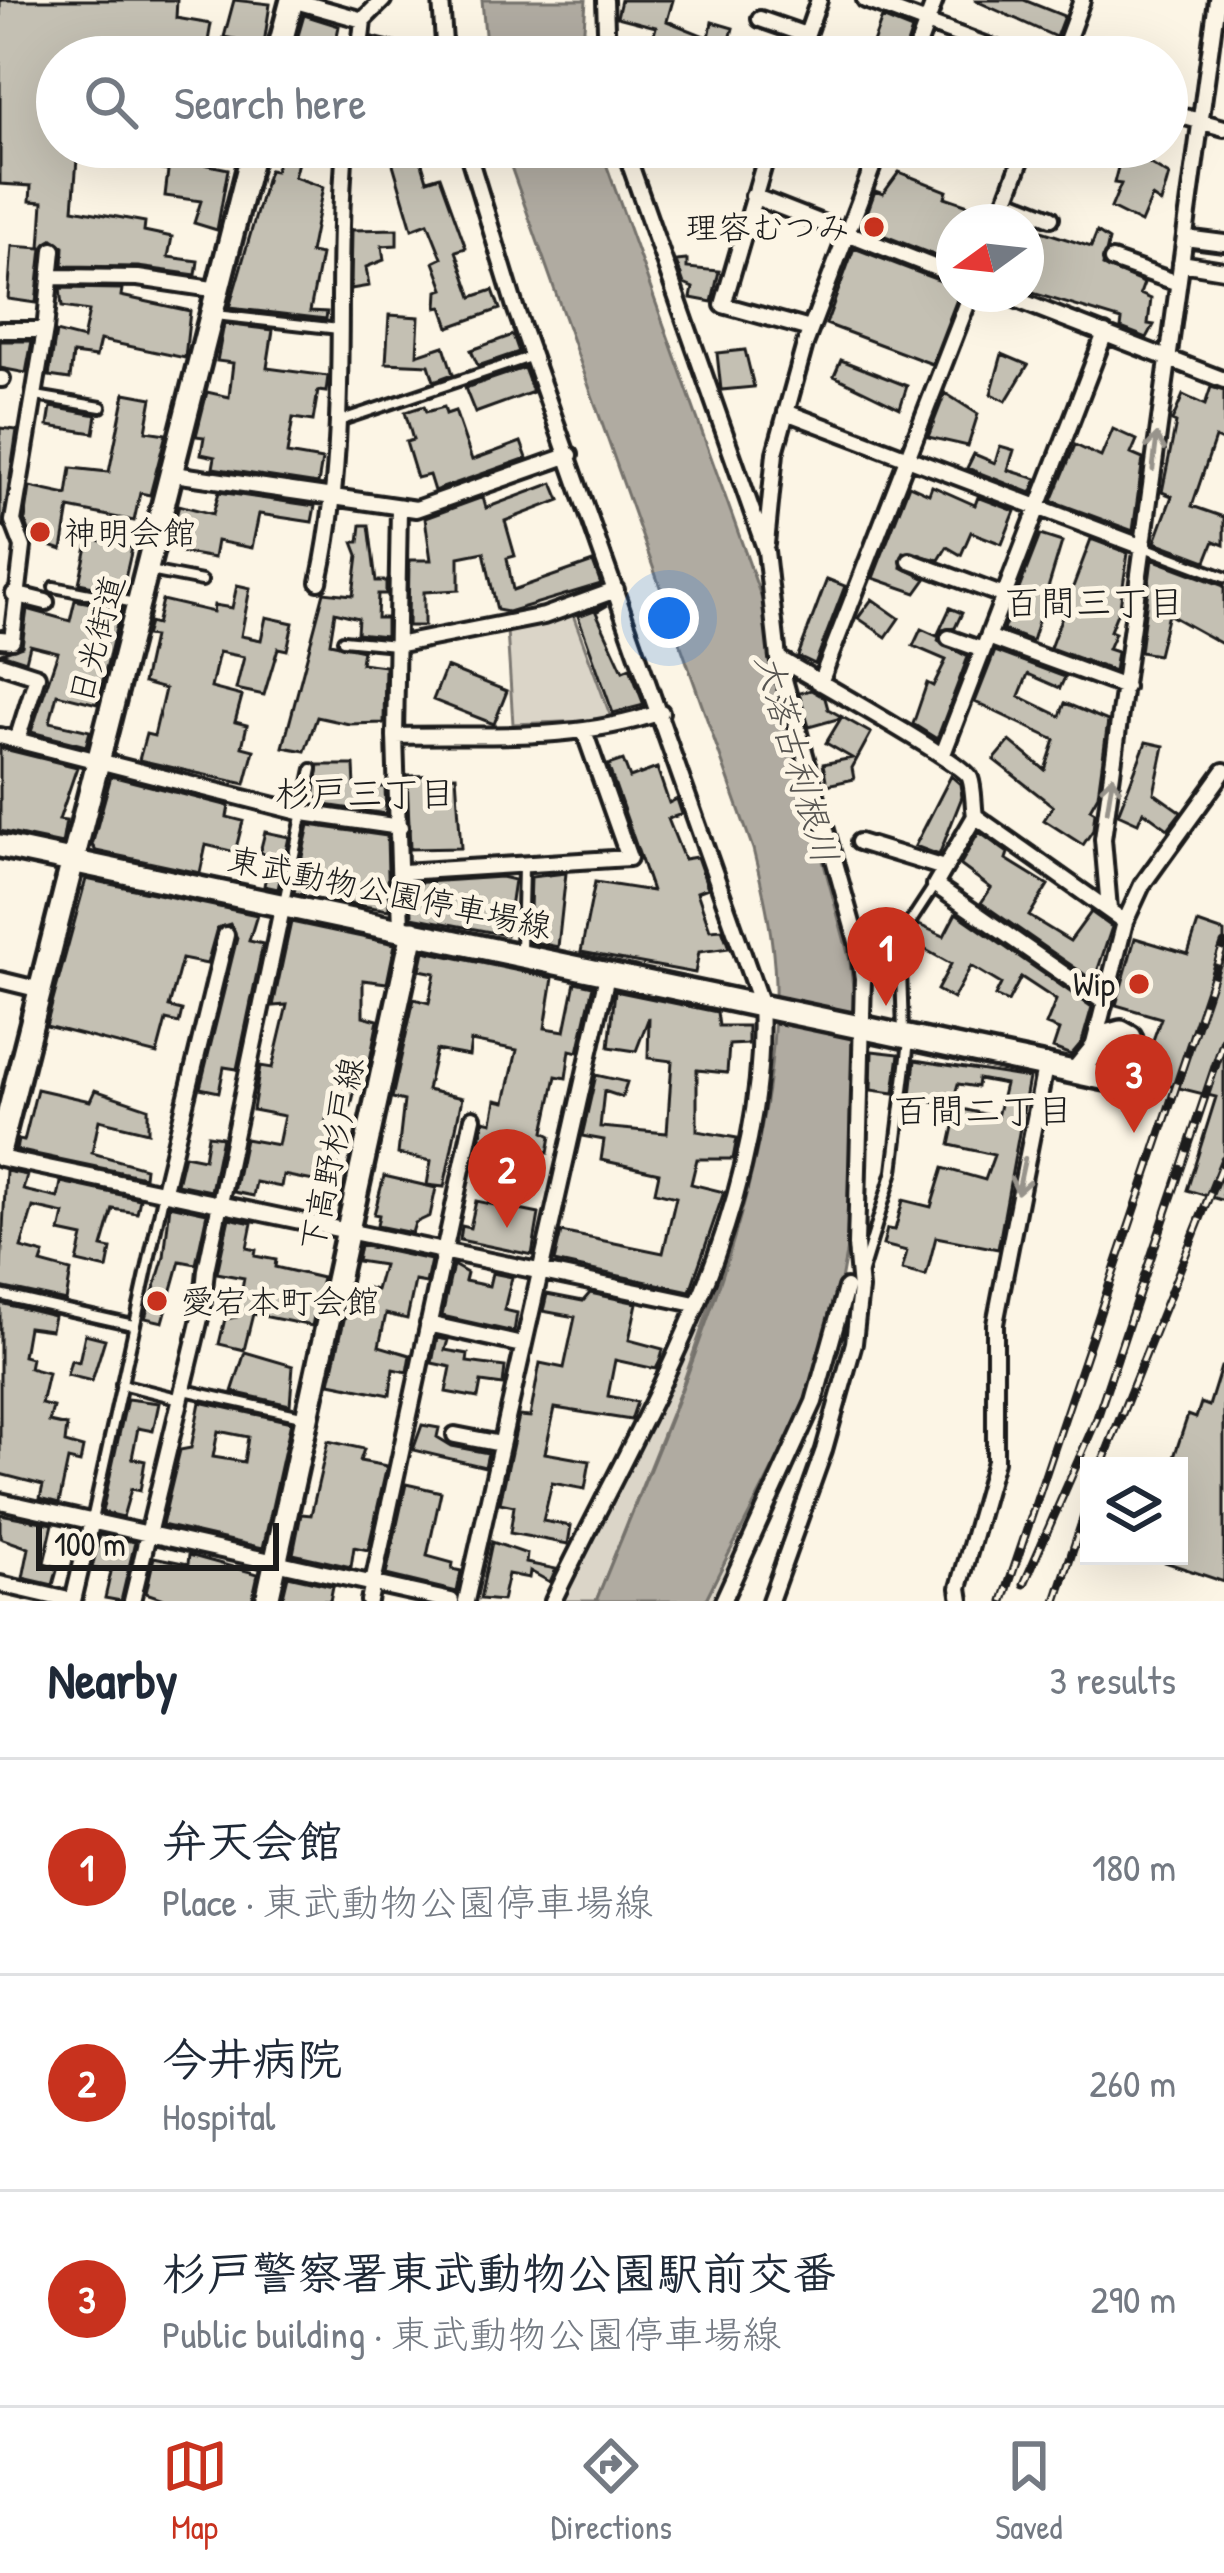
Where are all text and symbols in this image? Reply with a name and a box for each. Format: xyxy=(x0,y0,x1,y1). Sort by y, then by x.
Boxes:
search box xyxy=(36,36,1188,168)
icon: search xyxy=(78,69,144,135)
text: Search here xyxy=(174,72,366,133)
north arrow xyxy=(936,204,1044,312)
place label: 理容むつみ xyxy=(685,205,850,249)
marker: 理容むつみ xyxy=(861,214,887,240)
one-way arrow xyxy=(1144,433,1166,472)
place label: 神明会館 xyxy=(64,510,196,554)
marker: 神明会館 xyxy=(27,519,53,545)
street label: 日光街道 xyxy=(58,570,134,708)
district label: 百間三丁目 xyxy=(1004,577,1184,626)
your location xyxy=(639,588,699,648)
water label: 大落古利根川 xyxy=(745,647,851,869)
district label: 杉戸三丁目 xyxy=(275,768,455,817)
one-way arrow xyxy=(1099,774,1122,813)
street label: 東武動物公園停車場線 xyxy=(224,836,556,948)
pin: 1 xyxy=(847,907,925,1006)
place label: Wip xyxy=(1073,962,1115,1007)
marker: Wip xyxy=(1126,971,1152,997)
pin: 3 xyxy=(1095,1034,1173,1133)
street label: 下高野杉戸線 xyxy=(289,1053,373,1255)
district label: 百間二丁目 xyxy=(893,1085,1073,1134)
pin: 2 xyxy=(468,1129,546,1228)
one-way arrow xyxy=(1009,1157,1031,1195)
place label: 愛宕本町会館 xyxy=(181,1279,379,1323)
marker: 愛宕本町会館 xyxy=(144,1288,170,1314)
map controls xyxy=(1080,1457,1188,1565)
button: layers xyxy=(1080,1457,1188,1565)
scale bar xyxy=(36,1517,279,1570)
text: 100 m xyxy=(54,1522,126,1566)
text: Nearby xyxy=(48,1645,178,1714)
text: 3 results xyxy=(1050,1653,1176,1706)
text: 弁天会館 xyxy=(162,1810,342,1871)
text: 1 xyxy=(80,1840,94,1893)
text: 180 m xyxy=(1092,1840,1176,1893)
text: Place · 東武動物公園停車場線 xyxy=(162,1875,653,1928)
text: 今井病院 xyxy=(162,2028,342,2089)
text: 2 xyxy=(78,2056,96,2109)
text: 260 m xyxy=(1089,2056,1176,2109)
text: Hospital xyxy=(162,2089,276,2142)
text: 杉戸警察署東武動物公園駅前交番 xyxy=(162,2242,837,2303)
text: 3 xyxy=(78,2272,96,2325)
text: 290 m xyxy=(1090,2272,1176,2325)
text: Public building · 東武動物公園停車場線 xyxy=(162,2307,781,2360)
tab: Map xyxy=(162,2433,228,2549)
tab: Directions xyxy=(551,2433,672,2549)
tab: Saved xyxy=(995,2433,1062,2549)

